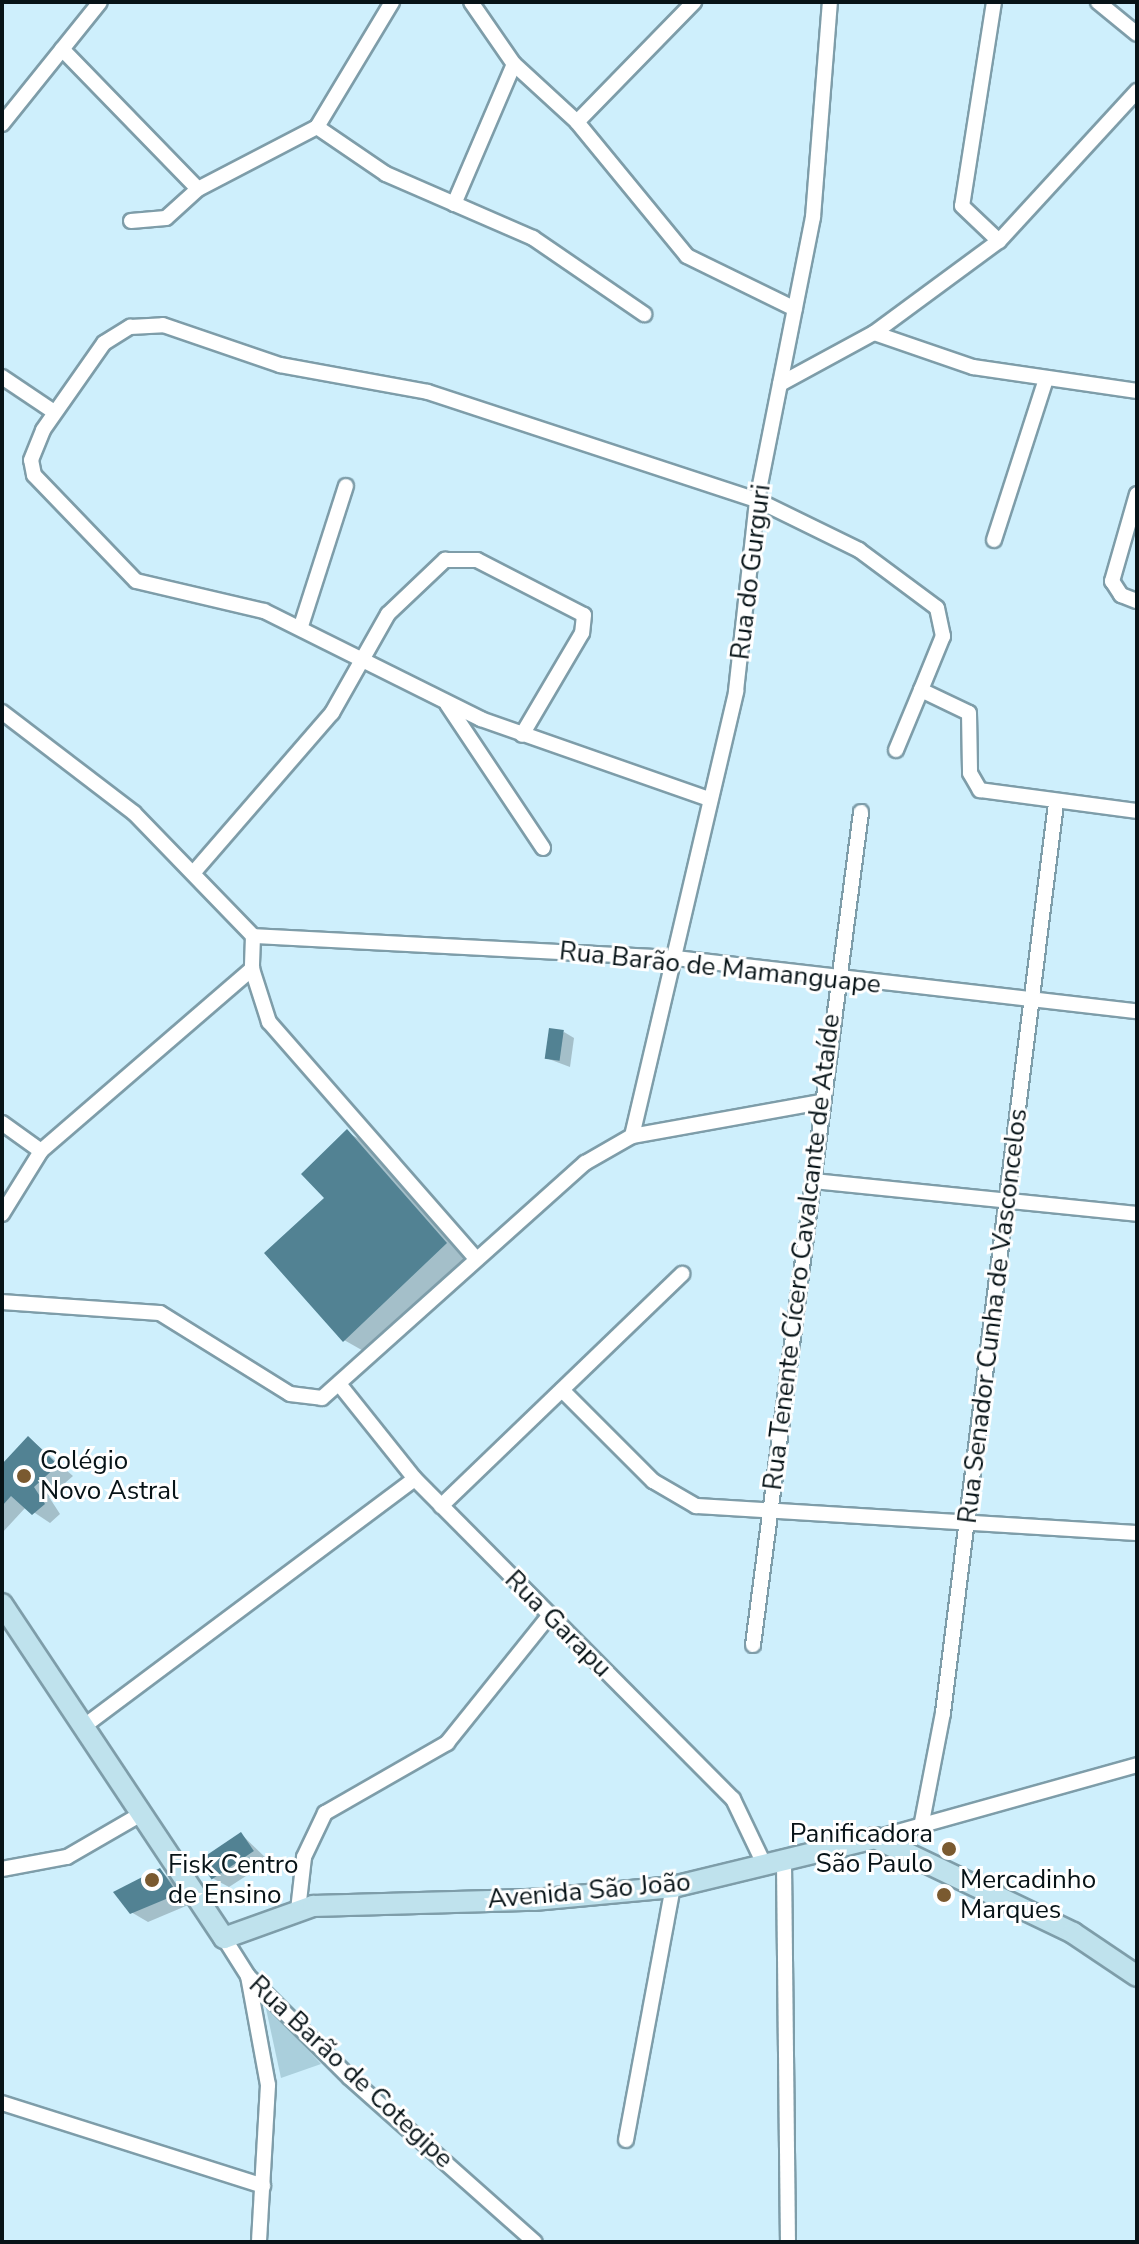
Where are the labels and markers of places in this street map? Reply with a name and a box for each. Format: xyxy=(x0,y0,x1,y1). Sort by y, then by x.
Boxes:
place label: Colégio Novo Astral xyxy=(40,1445,179,1506)
marker: Colégio Novo Astral xyxy=(15,1467,33,1485)
place label: Panificadora São Paulo xyxy=(790,1818,933,1880)
marker: Panificadora São Paulo xyxy=(940,1840,958,1858)
place label: Fisk Centro de Ensino xyxy=(168,1849,298,1910)
place label: Mercadinho Marques xyxy=(960,1864,1096,1926)
marker: Fisk Centro de Ensino xyxy=(143,1871,161,1889)
marker: Mercadinho Marques xyxy=(935,1886,953,1904)

